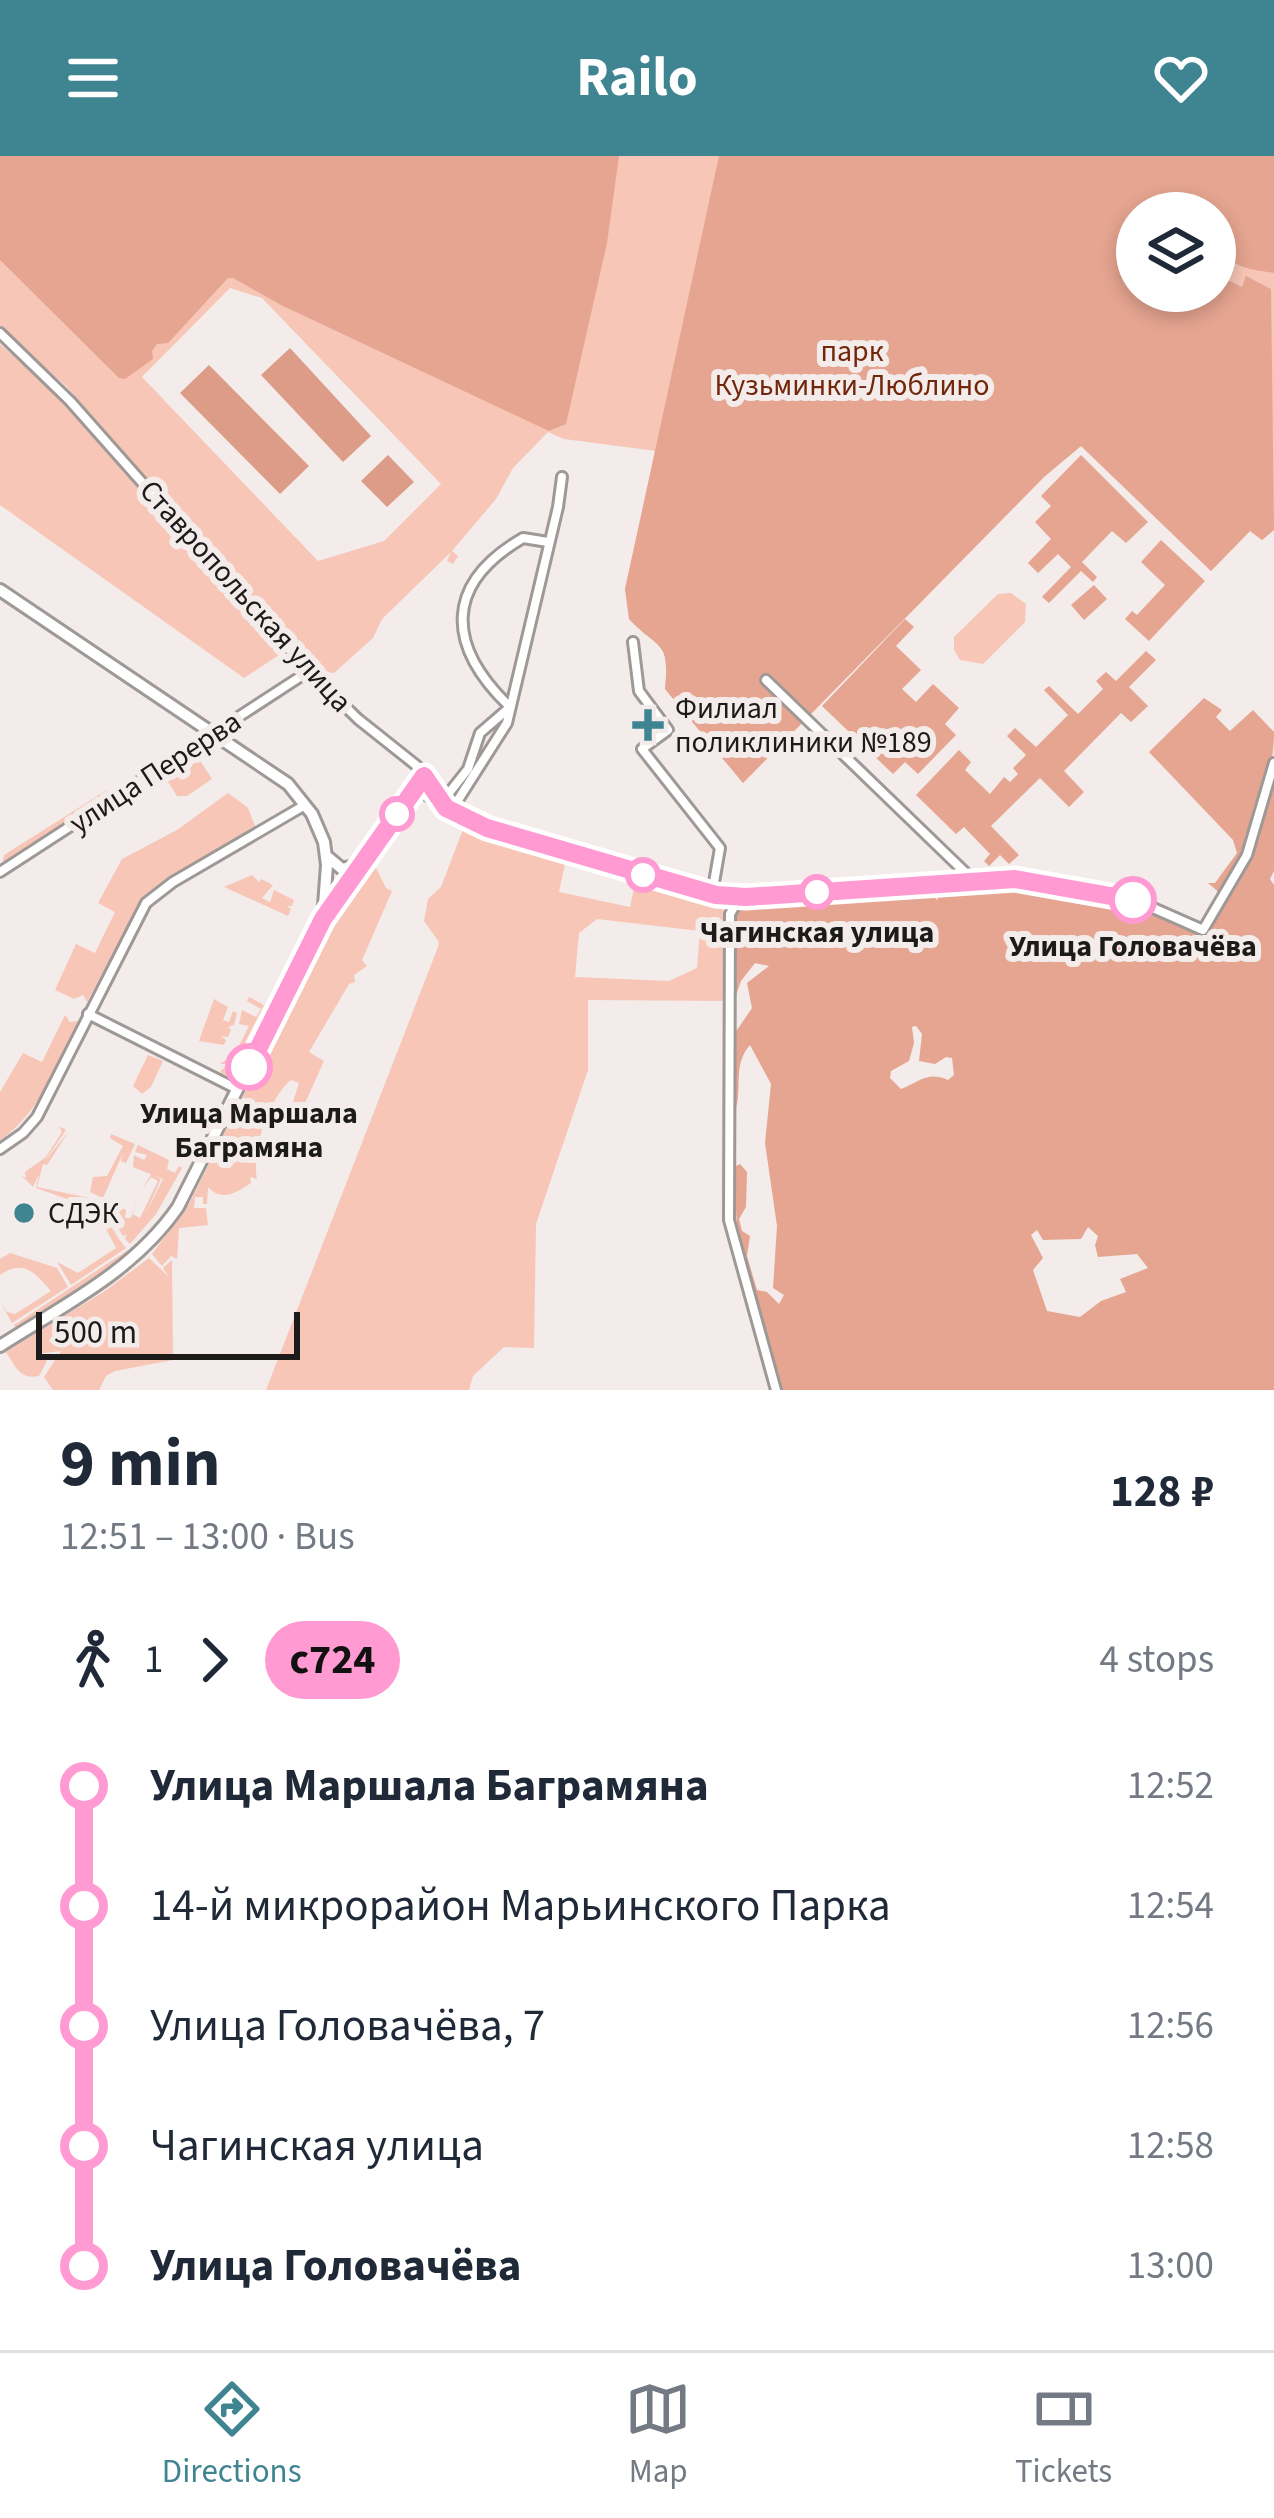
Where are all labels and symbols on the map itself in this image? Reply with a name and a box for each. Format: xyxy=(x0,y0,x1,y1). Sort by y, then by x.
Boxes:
park label: парк Кузьминки-Люблино xyxy=(715,330,989,407)
street label: Ставропольская улица xyxy=(129,471,362,722)
place label: Филиал поликлиники №189 xyxy=(675,687,932,764)
street label: улица Перерва xyxy=(61,701,250,844)
marker: Филиал поликлиники №189 xyxy=(632,709,664,741)
unlabelled marker xyxy=(381,798,413,830)
unlabelled marker xyxy=(627,859,659,891)
marker: Чагинская улица xyxy=(801,876,833,908)
marker: Улица Головачёва xyxy=(1111,878,1155,922)
place label: Чагинская улица xyxy=(700,911,934,954)
place label: Улица Головачёва xyxy=(1009,925,1257,968)
marker: Улица Маршала Баграмяна xyxy=(227,1045,271,1089)
place label: Улица Маршала Баграмяна xyxy=(140,1092,358,1169)
place label: СДЭК xyxy=(48,1192,119,1235)
marker: СДЭК xyxy=(11,1200,37,1226)
scale bar xyxy=(36,1306,300,1359)

